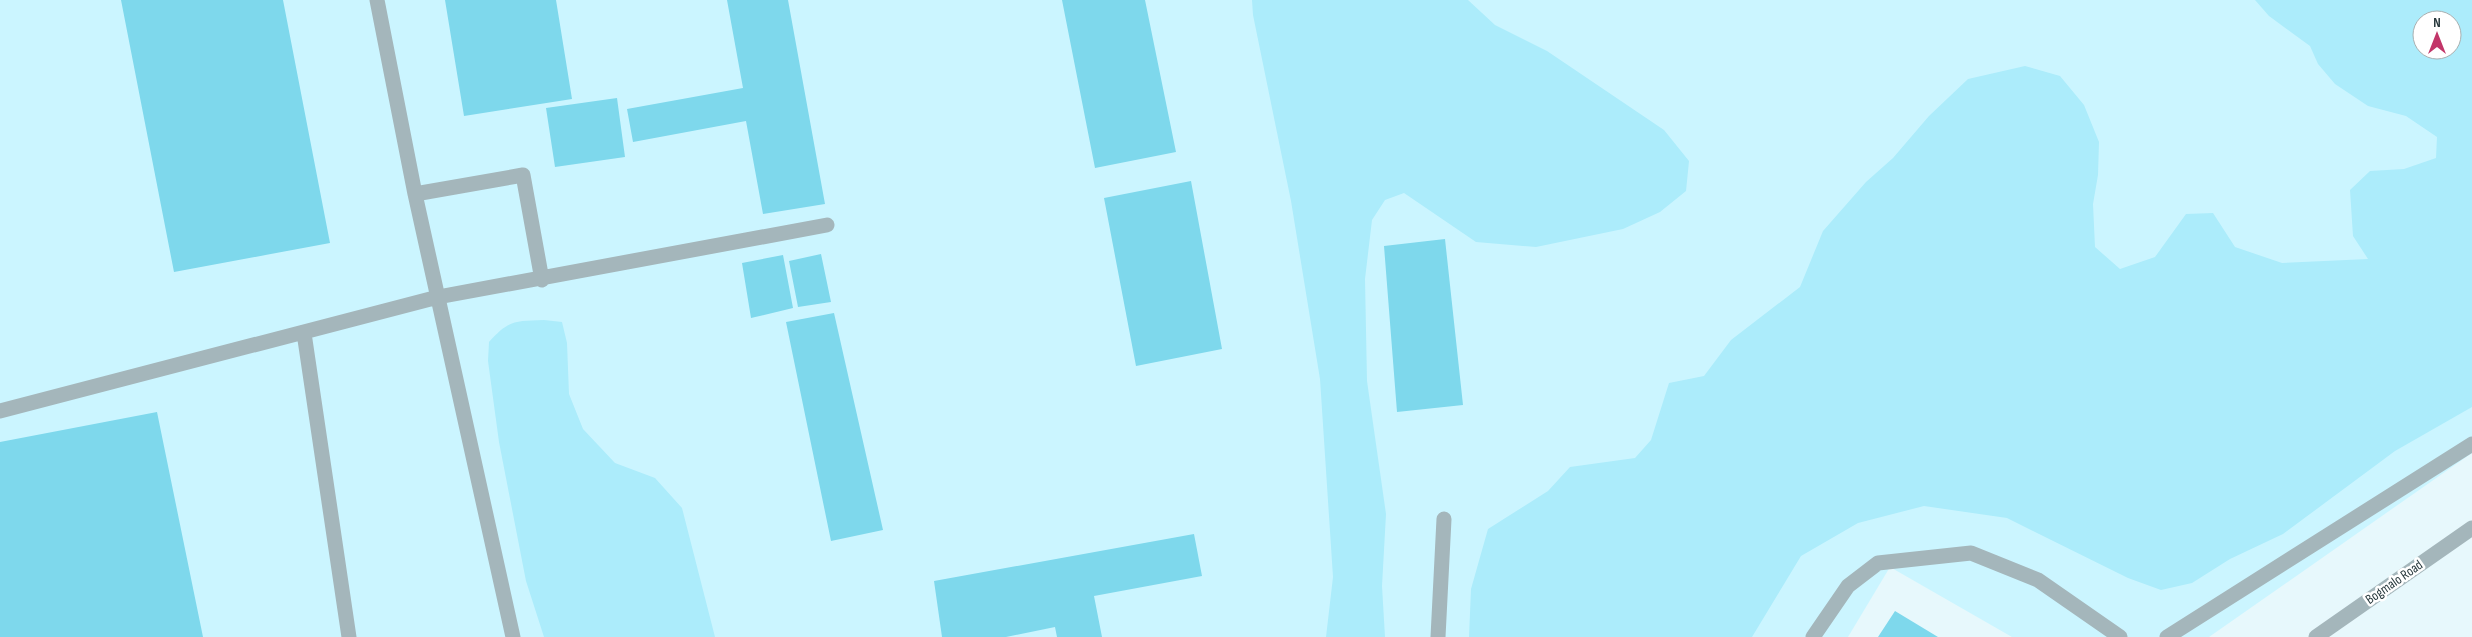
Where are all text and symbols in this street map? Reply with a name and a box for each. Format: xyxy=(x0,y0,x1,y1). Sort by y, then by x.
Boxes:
north arrow xyxy=(2412,10,2462,60)
text: N xyxy=(2433,14,2441,31)
street label: Bogmalo Road xyxy=(2362,556,2426,608)

